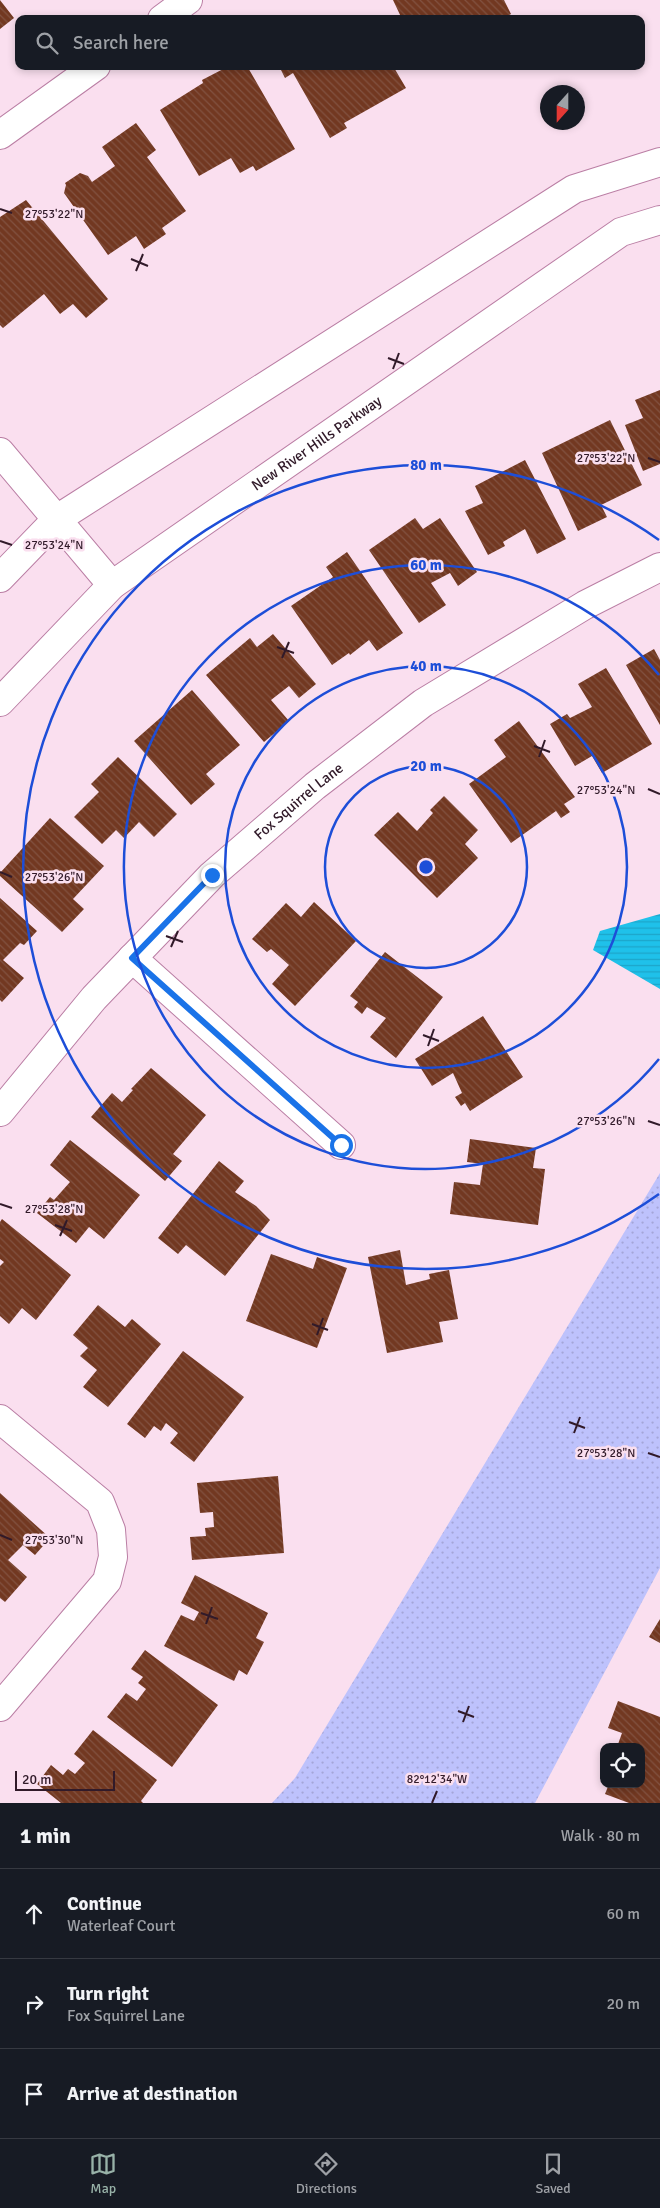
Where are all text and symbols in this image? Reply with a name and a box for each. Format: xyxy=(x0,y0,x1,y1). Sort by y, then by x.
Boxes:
search box xyxy=(15,15,645,70)
icon: search xyxy=(33,29,61,57)
text: Search here xyxy=(73,31,169,55)
north arrow xyxy=(540,85,585,130)
text: 27°53'22"N xyxy=(25,207,83,222)
street label: New River Hills Parkway xyxy=(248,392,385,494)
text: 27°53'22"N xyxy=(577,451,635,466)
text: 80 m xyxy=(410,456,442,474)
text: 27°53'24"N xyxy=(25,538,83,553)
text: 60 m xyxy=(410,556,442,574)
text: 40 m xyxy=(410,657,442,675)
text: 20 m xyxy=(410,757,442,775)
street label: Fox Squirrel Lane xyxy=(250,759,347,844)
text: 27°53'24"N xyxy=(577,783,635,798)
centre of rings xyxy=(417,858,435,876)
route end xyxy=(201,864,224,887)
text: 27°53'26"N xyxy=(25,870,83,885)
text: 27°53'26"N xyxy=(577,1114,635,1129)
route start xyxy=(330,1134,353,1157)
text: 27°53'28"N xyxy=(25,1202,83,1217)
text: 27°53'28"N xyxy=(577,1446,635,1461)
text: 27°53'30"N xyxy=(25,1533,83,1548)
map controls xyxy=(600,1743,645,1788)
button: locate xyxy=(600,1743,645,1788)
scale bar xyxy=(15,1768,115,1791)
text: 20 m xyxy=(22,1771,51,1788)
text: 82°12'34"W xyxy=(407,1772,467,1787)
text: 1 min xyxy=(20,1823,71,1849)
text: Walk · 80 m xyxy=(561,1826,640,1846)
text: Continue xyxy=(67,1892,142,1916)
icon: ahead xyxy=(20,1900,48,1928)
text: 60 m xyxy=(606,1904,640,1924)
text: Waterleaf Court xyxy=(67,1916,175,1936)
text: Turn right xyxy=(67,1982,149,2006)
icon: right xyxy=(20,1990,48,2018)
text: 20 m xyxy=(606,1994,640,2014)
text: Fox Squirrel Lane xyxy=(67,2006,185,2026)
icon: arrive xyxy=(20,2080,48,2108)
text: Arrive at destination xyxy=(67,2082,238,2106)
tab: Map xyxy=(89,2150,117,2197)
tab: Directions xyxy=(296,2150,357,2197)
tab: Saved xyxy=(535,2150,571,2197)

